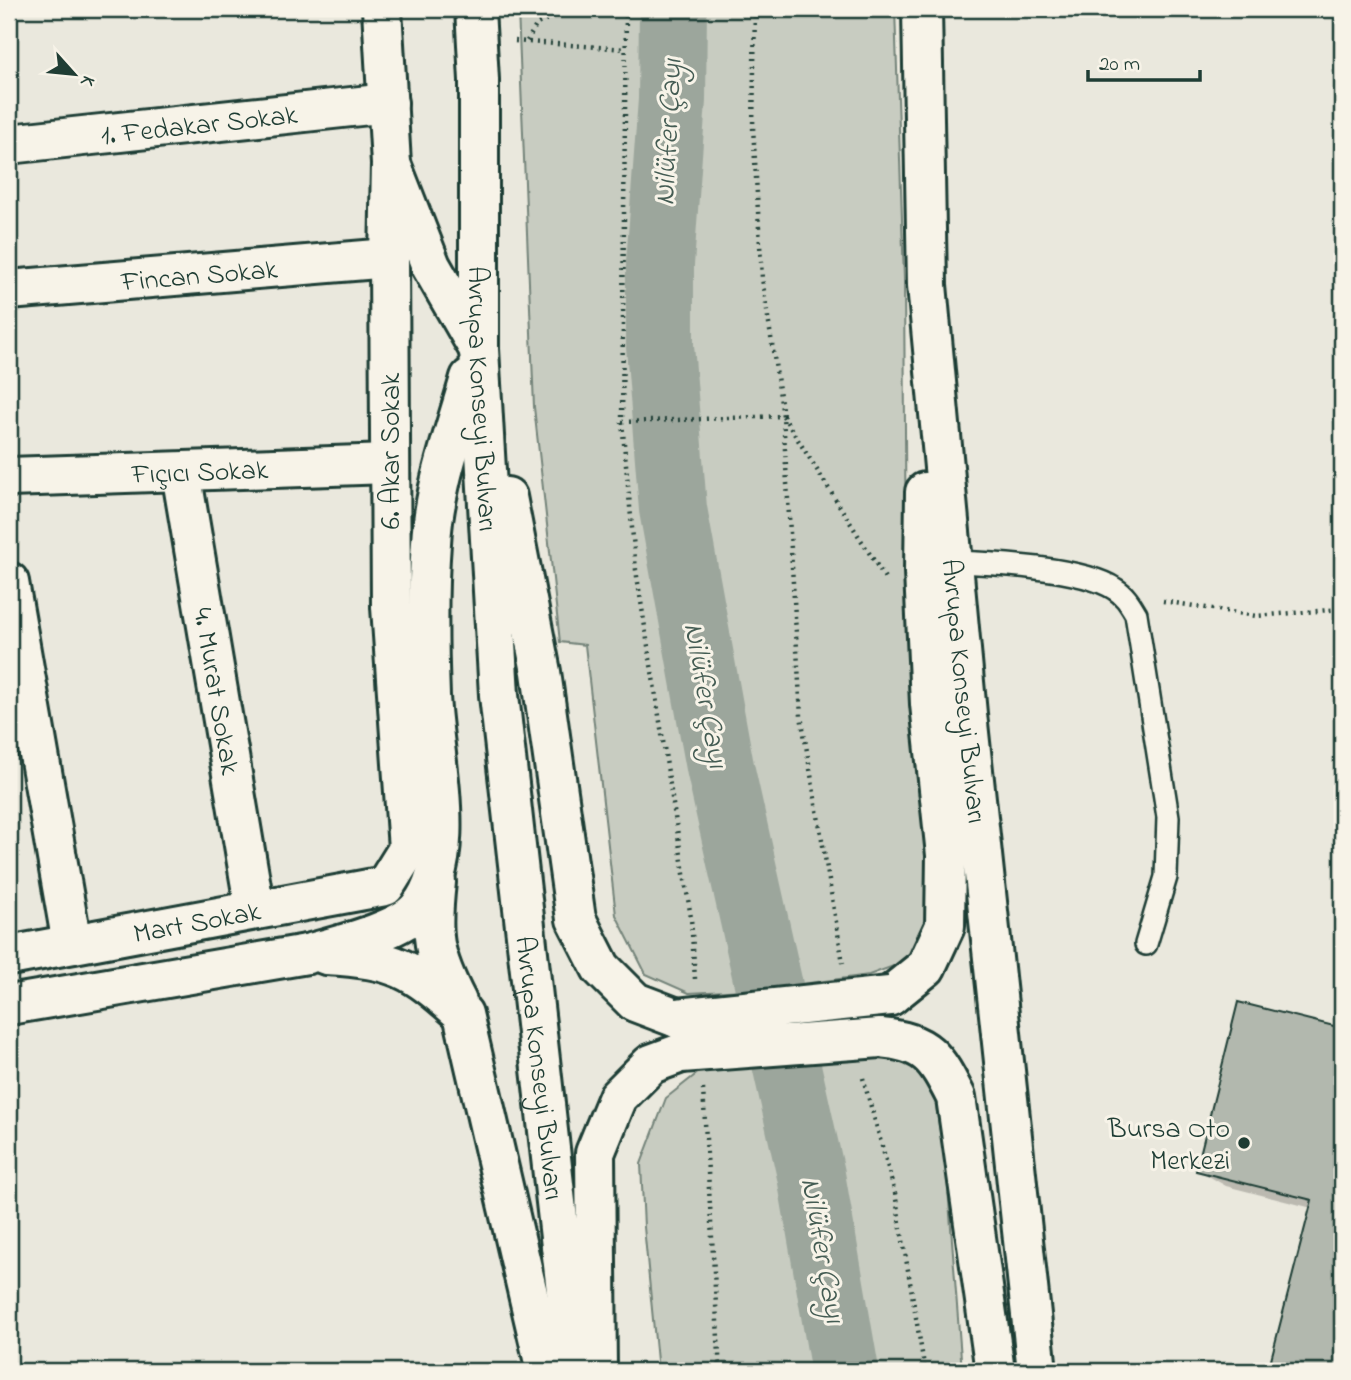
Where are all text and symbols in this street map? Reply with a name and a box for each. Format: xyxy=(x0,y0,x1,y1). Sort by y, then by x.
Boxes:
north arrow xyxy=(38,38,108,108)
scale bar xyxy=(1088,38,1200,82)
text: 20 m xyxy=(1099,50,1140,80)
water label: Nilüfer Çayı xyxy=(644,57,696,207)
text: K xyxy=(72,70,101,92)
street label: 1. Fedakar Sokak xyxy=(99,96,300,158)
street label: Fincan Sokak xyxy=(119,250,280,305)
street label: Avrupa Konseyi Bulvarı xyxy=(455,266,507,533)
street label: 6. Akar Sokak xyxy=(372,372,413,529)
street label: Fıçıcı Sokak xyxy=(130,451,270,497)
street label: Avrupa Konseyi Bulvarı xyxy=(929,557,996,826)
street label: 4. Murat Sokak xyxy=(180,605,249,779)
water label: Nilüfer Çayı xyxy=(670,619,739,772)
street label: Mart Sokak xyxy=(130,892,265,956)
street label: Avrupa Konseyi Bulvarı xyxy=(502,934,573,1203)
place label: Bursa Oto Merkezi xyxy=(1107,1110,1230,1183)
marker: Bursa Oto Merkezi xyxy=(1236,1135,1252,1151)
water label: Nilüfer Çayı xyxy=(787,1174,856,1327)

